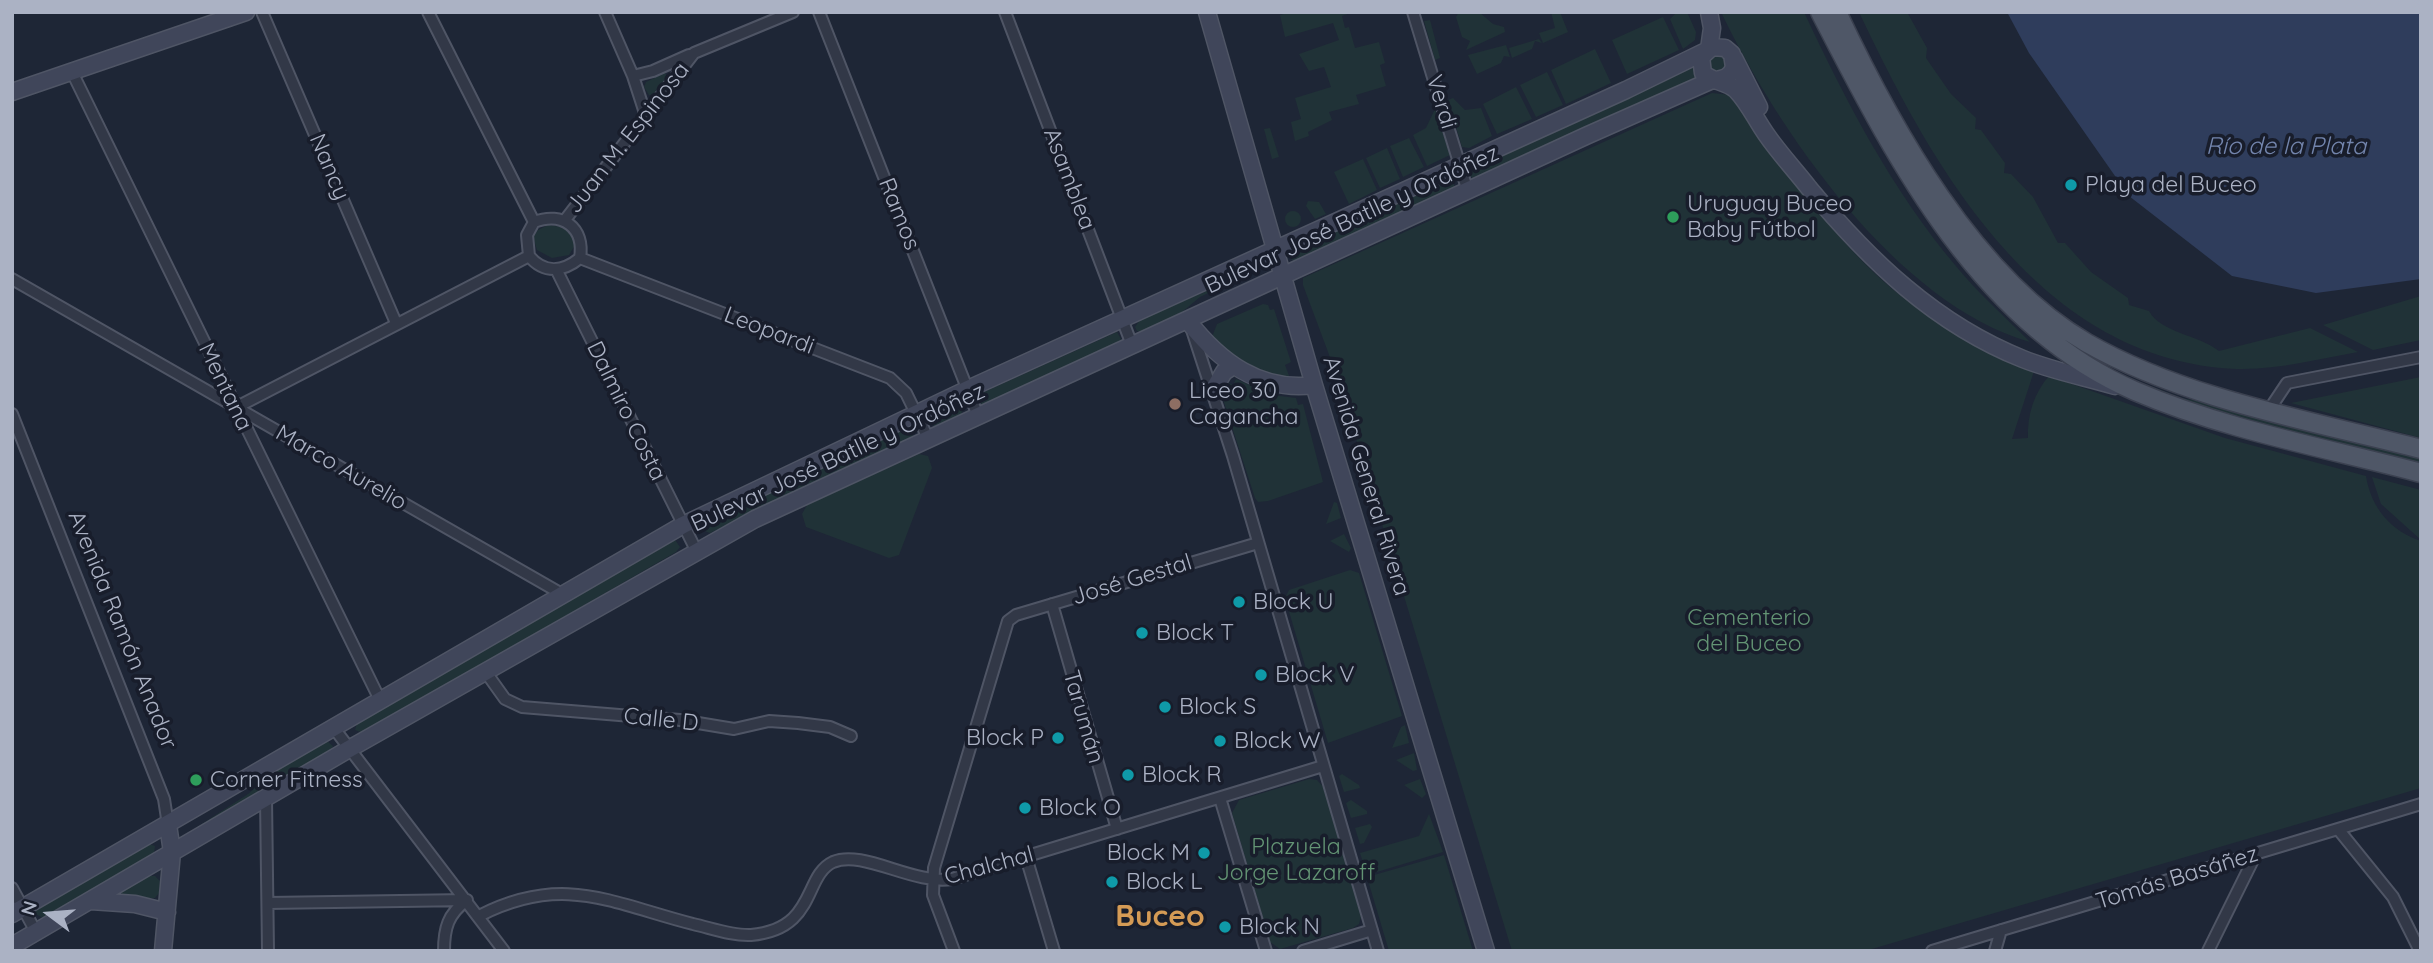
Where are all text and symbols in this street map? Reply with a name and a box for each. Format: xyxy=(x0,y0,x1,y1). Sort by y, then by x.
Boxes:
street label: Juan M. Espinosa xyxy=(560,57,696,219)
street label: Verdi xyxy=(1420,72,1462,132)
street label: Asamblea xyxy=(1037,124,1101,234)
street label: Nancy xyxy=(303,130,355,204)
water label: Río de la Plata xyxy=(2206,133,2366,161)
street label: Bulevar José Batlle y Ordóñez xyxy=(1201,140,1503,300)
place label: Playa del Buceo xyxy=(2085,171,2257,199)
street label: Ramos xyxy=(872,174,926,254)
marker: Playa del Buceo xyxy=(2063,177,2079,193)
place label: Uruguay Buceo Baby Fútbol xyxy=(1687,190,1853,244)
marker: Uruguay Buceo Baby Fútbol xyxy=(1665,209,1681,225)
street label: Leopardi xyxy=(720,301,818,361)
street label: Dalmiro Costa xyxy=(580,337,672,485)
street label: Mentana xyxy=(192,339,258,435)
street label: Avenida General Rivera xyxy=(1316,353,1416,599)
place label: Liceo 30 Cagancha xyxy=(1189,377,1298,431)
street label: Bulevar José Batlle y Ordóñez xyxy=(687,378,989,538)
marker: Liceo 30 Cagancha xyxy=(1167,396,1183,412)
street label: Marco Aurelio xyxy=(271,419,411,517)
street label: Avenida Ramón Anador xyxy=(62,507,182,753)
street label: José Gestal xyxy=(1069,549,1195,611)
place label: Block U xyxy=(1253,588,1334,616)
marker: Block U xyxy=(1231,594,1247,610)
park label: Cementerio del Buceo xyxy=(1687,604,1811,658)
place label: Block T xyxy=(1156,619,1234,647)
marker: Block T xyxy=(1134,625,1150,641)
place label: Block V xyxy=(1275,661,1355,689)
street label: Tarumán xyxy=(1057,667,1109,767)
marker: Block V xyxy=(1253,667,1269,683)
place label: Block S xyxy=(1179,693,1256,721)
marker: Block S xyxy=(1157,699,1173,715)
street label: Calle D xyxy=(622,702,700,738)
place label: Block P xyxy=(966,724,1044,752)
place label: Block W xyxy=(1234,727,1321,755)
marker: Block P xyxy=(1050,730,1066,746)
marker: Block W xyxy=(1212,733,1228,749)
place label: Block R xyxy=(1142,761,1222,789)
place label: Corner Fitness xyxy=(210,766,363,794)
marker: Block R xyxy=(1120,767,1136,783)
marker: Corner Fitness xyxy=(188,772,204,788)
place label: Block O xyxy=(1039,794,1121,822)
marker: Block O xyxy=(1017,800,1033,816)
park label: Plazuela Jorge Lazaroff xyxy=(1217,833,1375,887)
place label: Block M xyxy=(1107,839,1190,867)
street label: Tomás Basáñez xyxy=(2093,840,2261,916)
street label: Chalchal xyxy=(941,841,1037,891)
marker: Block M xyxy=(1196,845,1212,861)
place label: Block L xyxy=(1126,868,1203,896)
marker: Block L xyxy=(1104,874,1120,890)
north arrow xyxy=(14,879,84,949)
text: N xyxy=(15,898,42,918)
district label: Buceo xyxy=(1115,899,1205,935)
place label: Block N xyxy=(1239,913,1320,941)
marker: Block N xyxy=(1217,919,1233,935)

